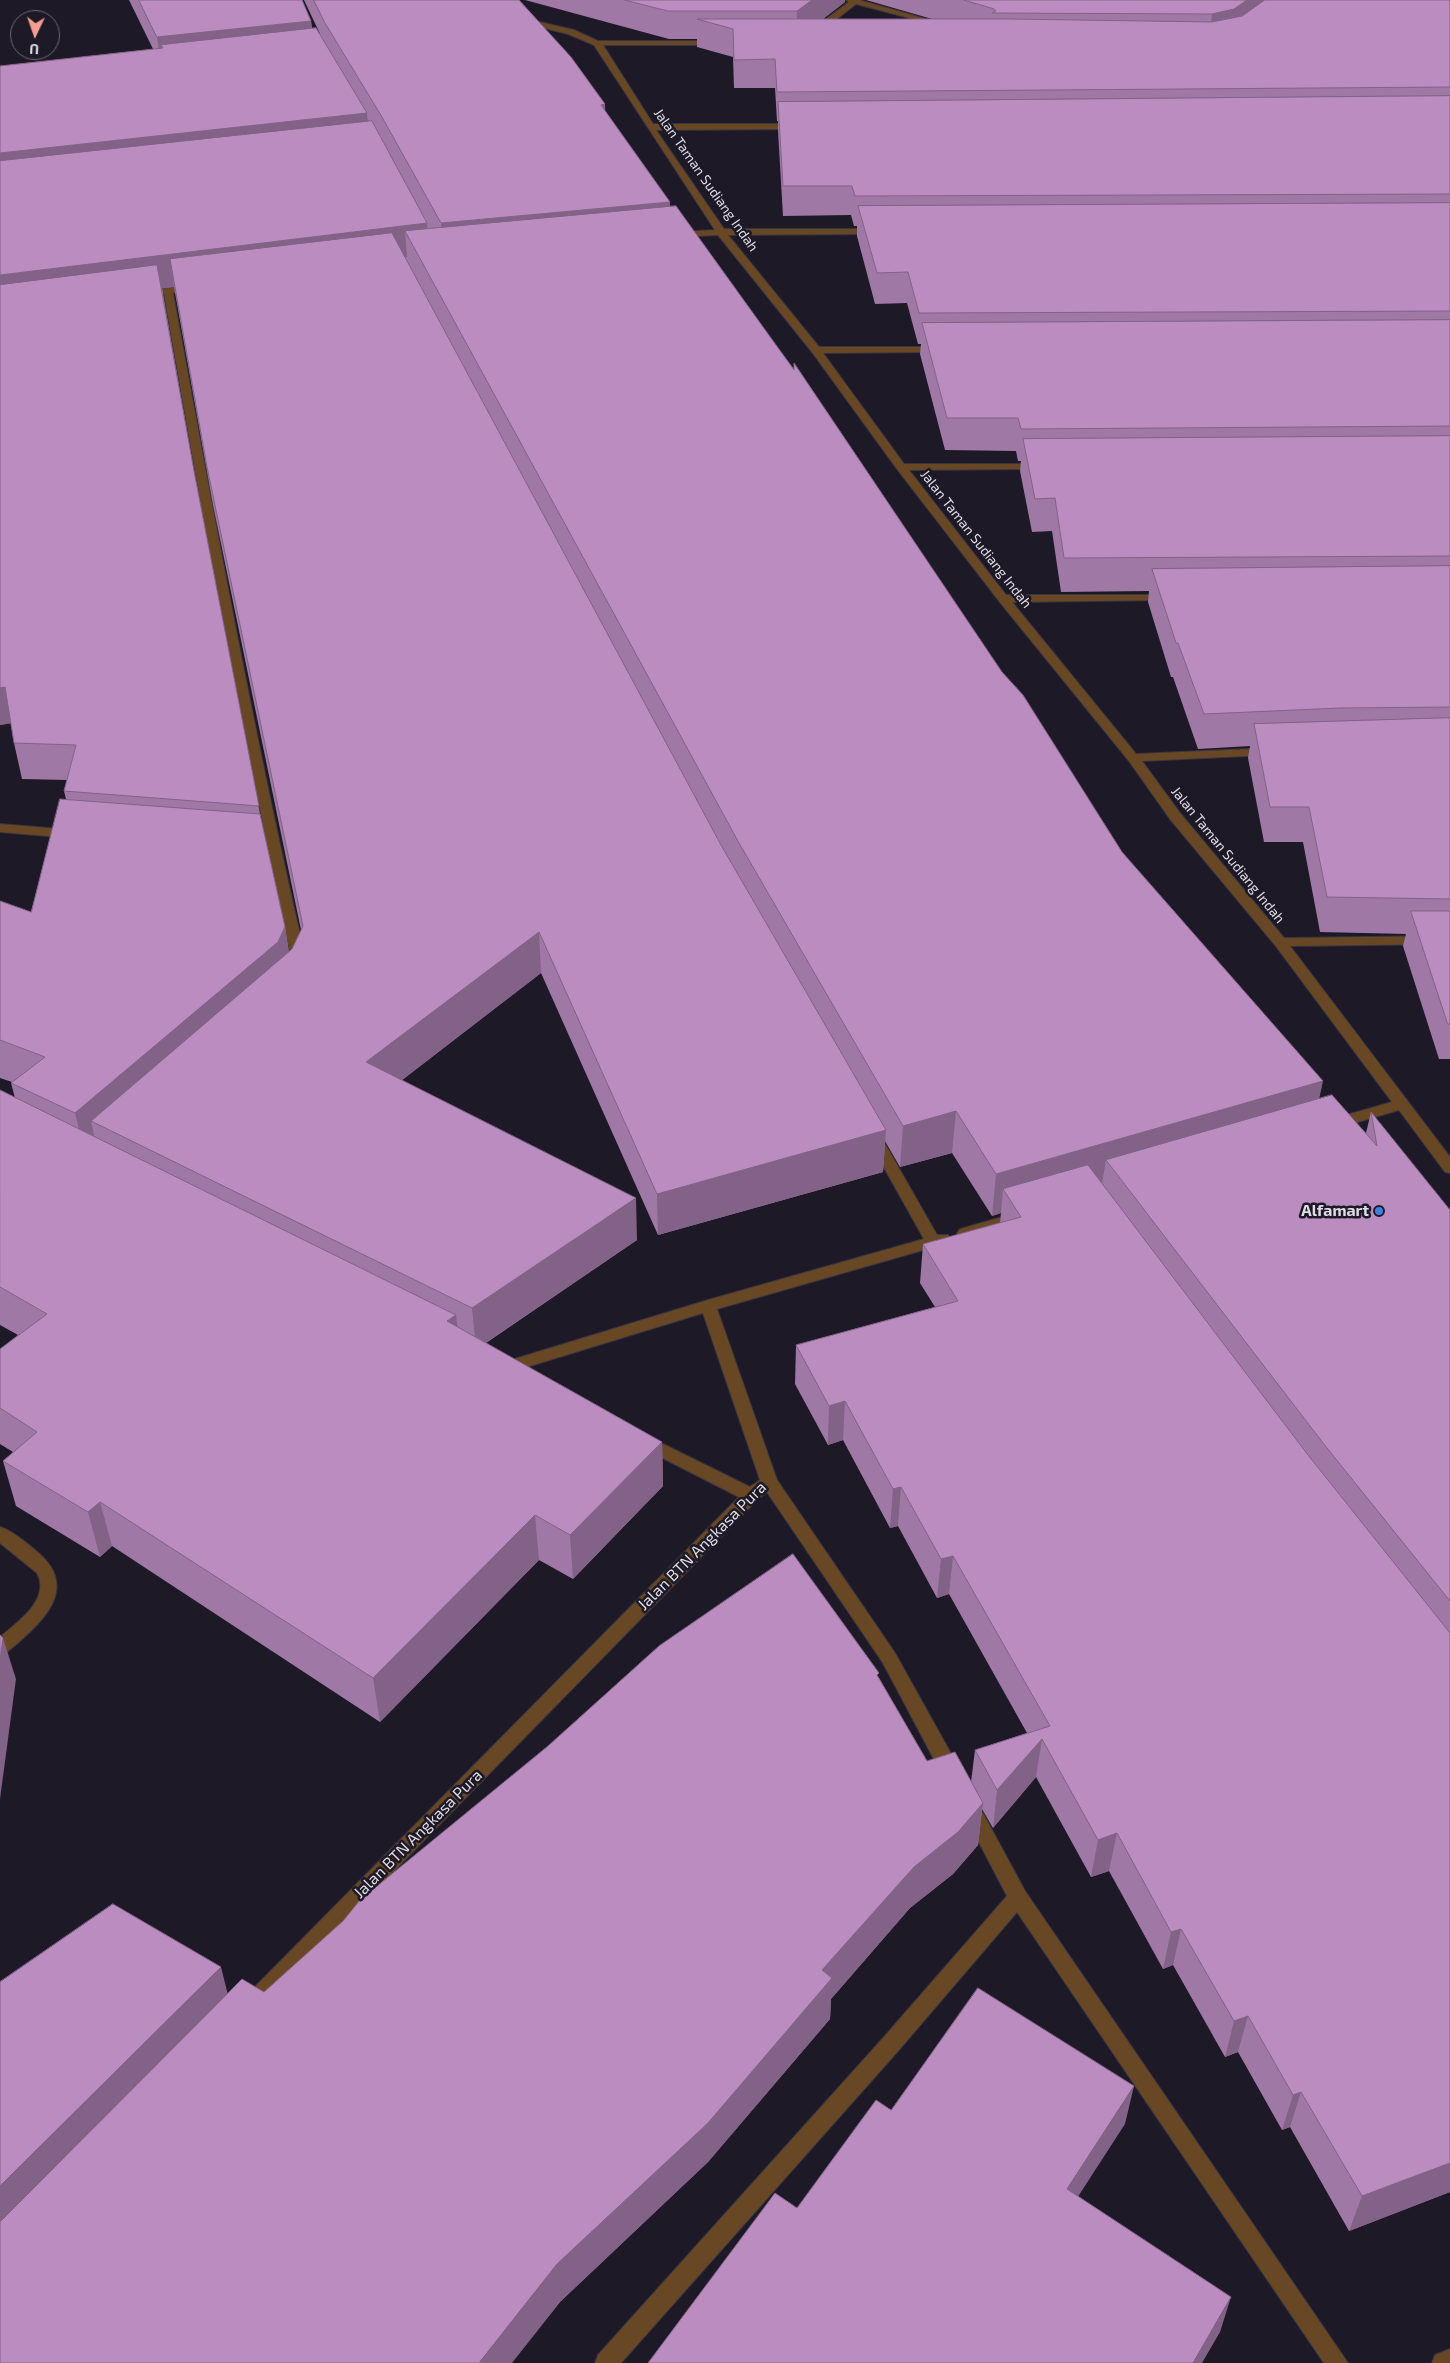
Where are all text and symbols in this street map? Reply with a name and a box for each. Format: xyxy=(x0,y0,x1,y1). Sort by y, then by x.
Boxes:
north arrow xyxy=(10,10,60,60)
text: U xyxy=(29,41,39,58)
street label: Jalan Taman Sudiang Indah xyxy=(650,105,762,255)
street label: Jalan Taman Sudiang Indah xyxy=(917,466,1035,612)
street label: Jalan Taman Sudiang Indah xyxy=(1168,783,1288,927)
place label: Alfamart xyxy=(1301,1201,1369,1221)
marker: Alfamart xyxy=(1373,1205,1385,1217)
street label: Jalan BTN Angkasa Pura xyxy=(634,1478,770,1614)
street label: Jalan BTN Angkasa Pura xyxy=(350,1766,486,1902)

